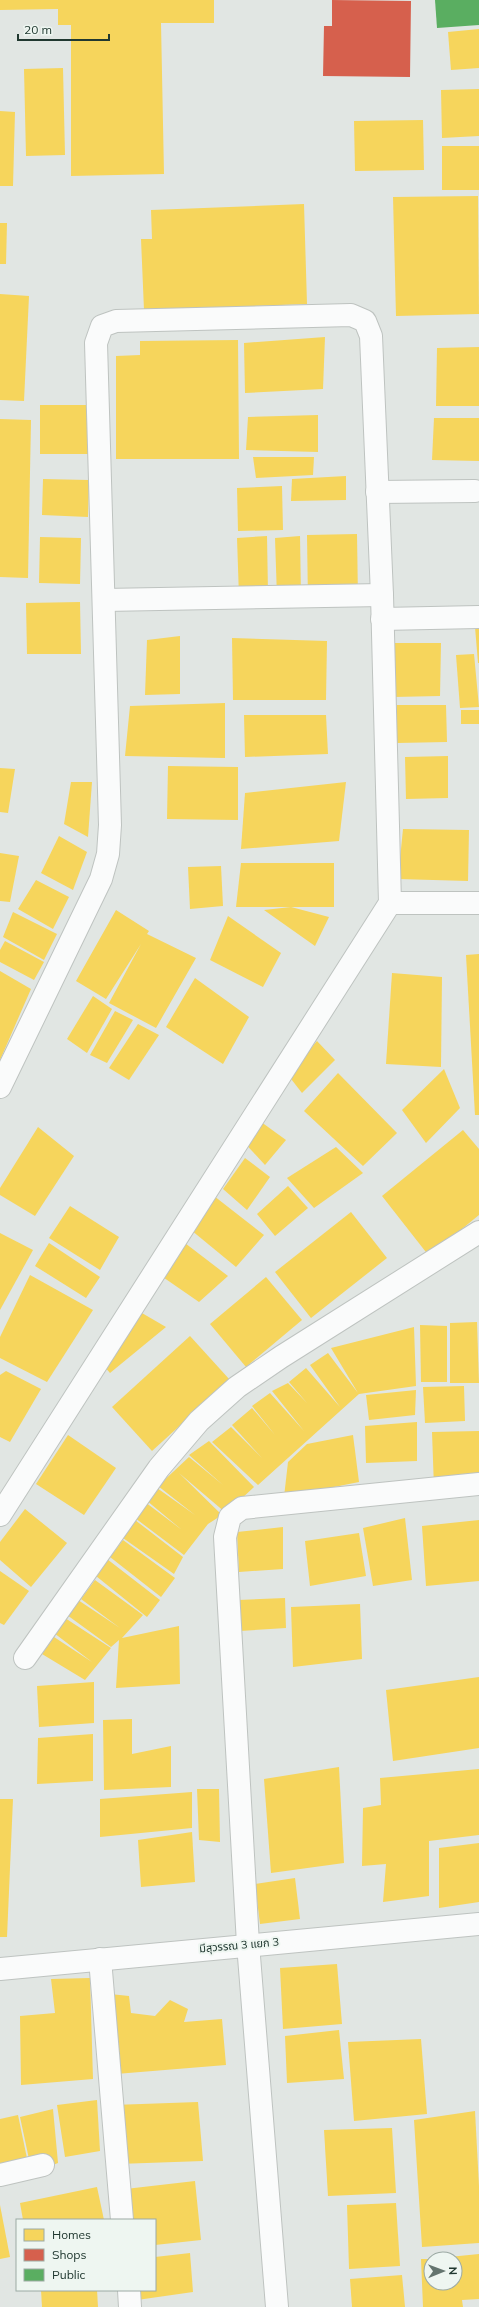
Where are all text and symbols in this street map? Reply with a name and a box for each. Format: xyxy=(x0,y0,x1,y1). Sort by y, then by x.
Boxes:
scale bar xyxy=(18,16,109,42)
text: 20 m xyxy=(24,22,52,37)
street label: มีสุวรรณ 3 แยก 3 xyxy=(199,1935,279,1955)
legend xyxy=(16,2219,156,2291)
text: Homes xyxy=(52,2227,91,2242)
text: Shops xyxy=(52,2247,87,2262)
north arrow xyxy=(423,2251,463,2291)
text: Public xyxy=(52,2267,86,2282)
text: N xyxy=(446,2267,460,2275)

